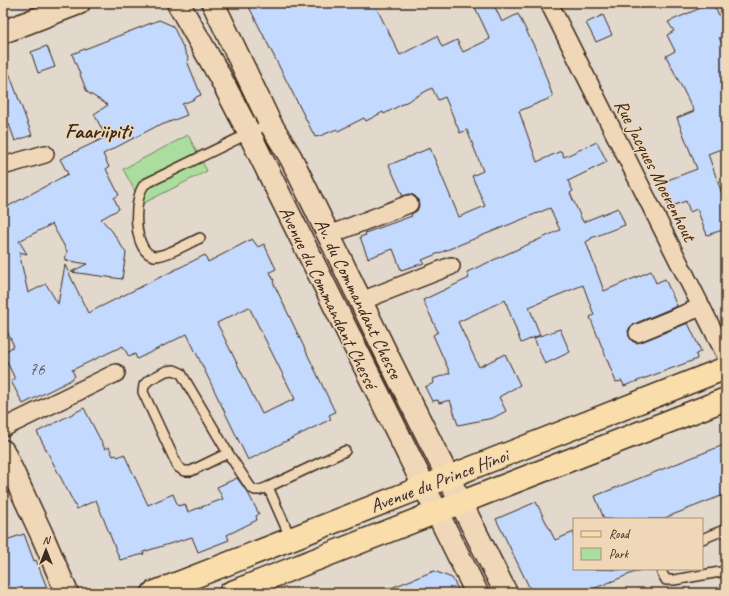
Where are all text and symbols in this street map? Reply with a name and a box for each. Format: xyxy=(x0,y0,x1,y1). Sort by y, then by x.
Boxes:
street label: Rue Jacques Moerenhout xyxy=(609,96,702,247)
district label: Faariipiti xyxy=(65,118,134,144)
street label: Avenue du Commandant Chessé xyxy=(273,202,384,395)
street label: Av. du Commandant Chesse xyxy=(309,214,408,384)
house number: 76 xyxy=(29,359,46,380)
street label: Avenue du Prince Hīnoi xyxy=(367,443,514,518)
legend xyxy=(573,518,703,570)
text: Road xyxy=(609,526,631,542)
north arrow xyxy=(26,530,66,570)
text: N xyxy=(43,533,52,547)
text: Park xyxy=(609,546,630,562)

